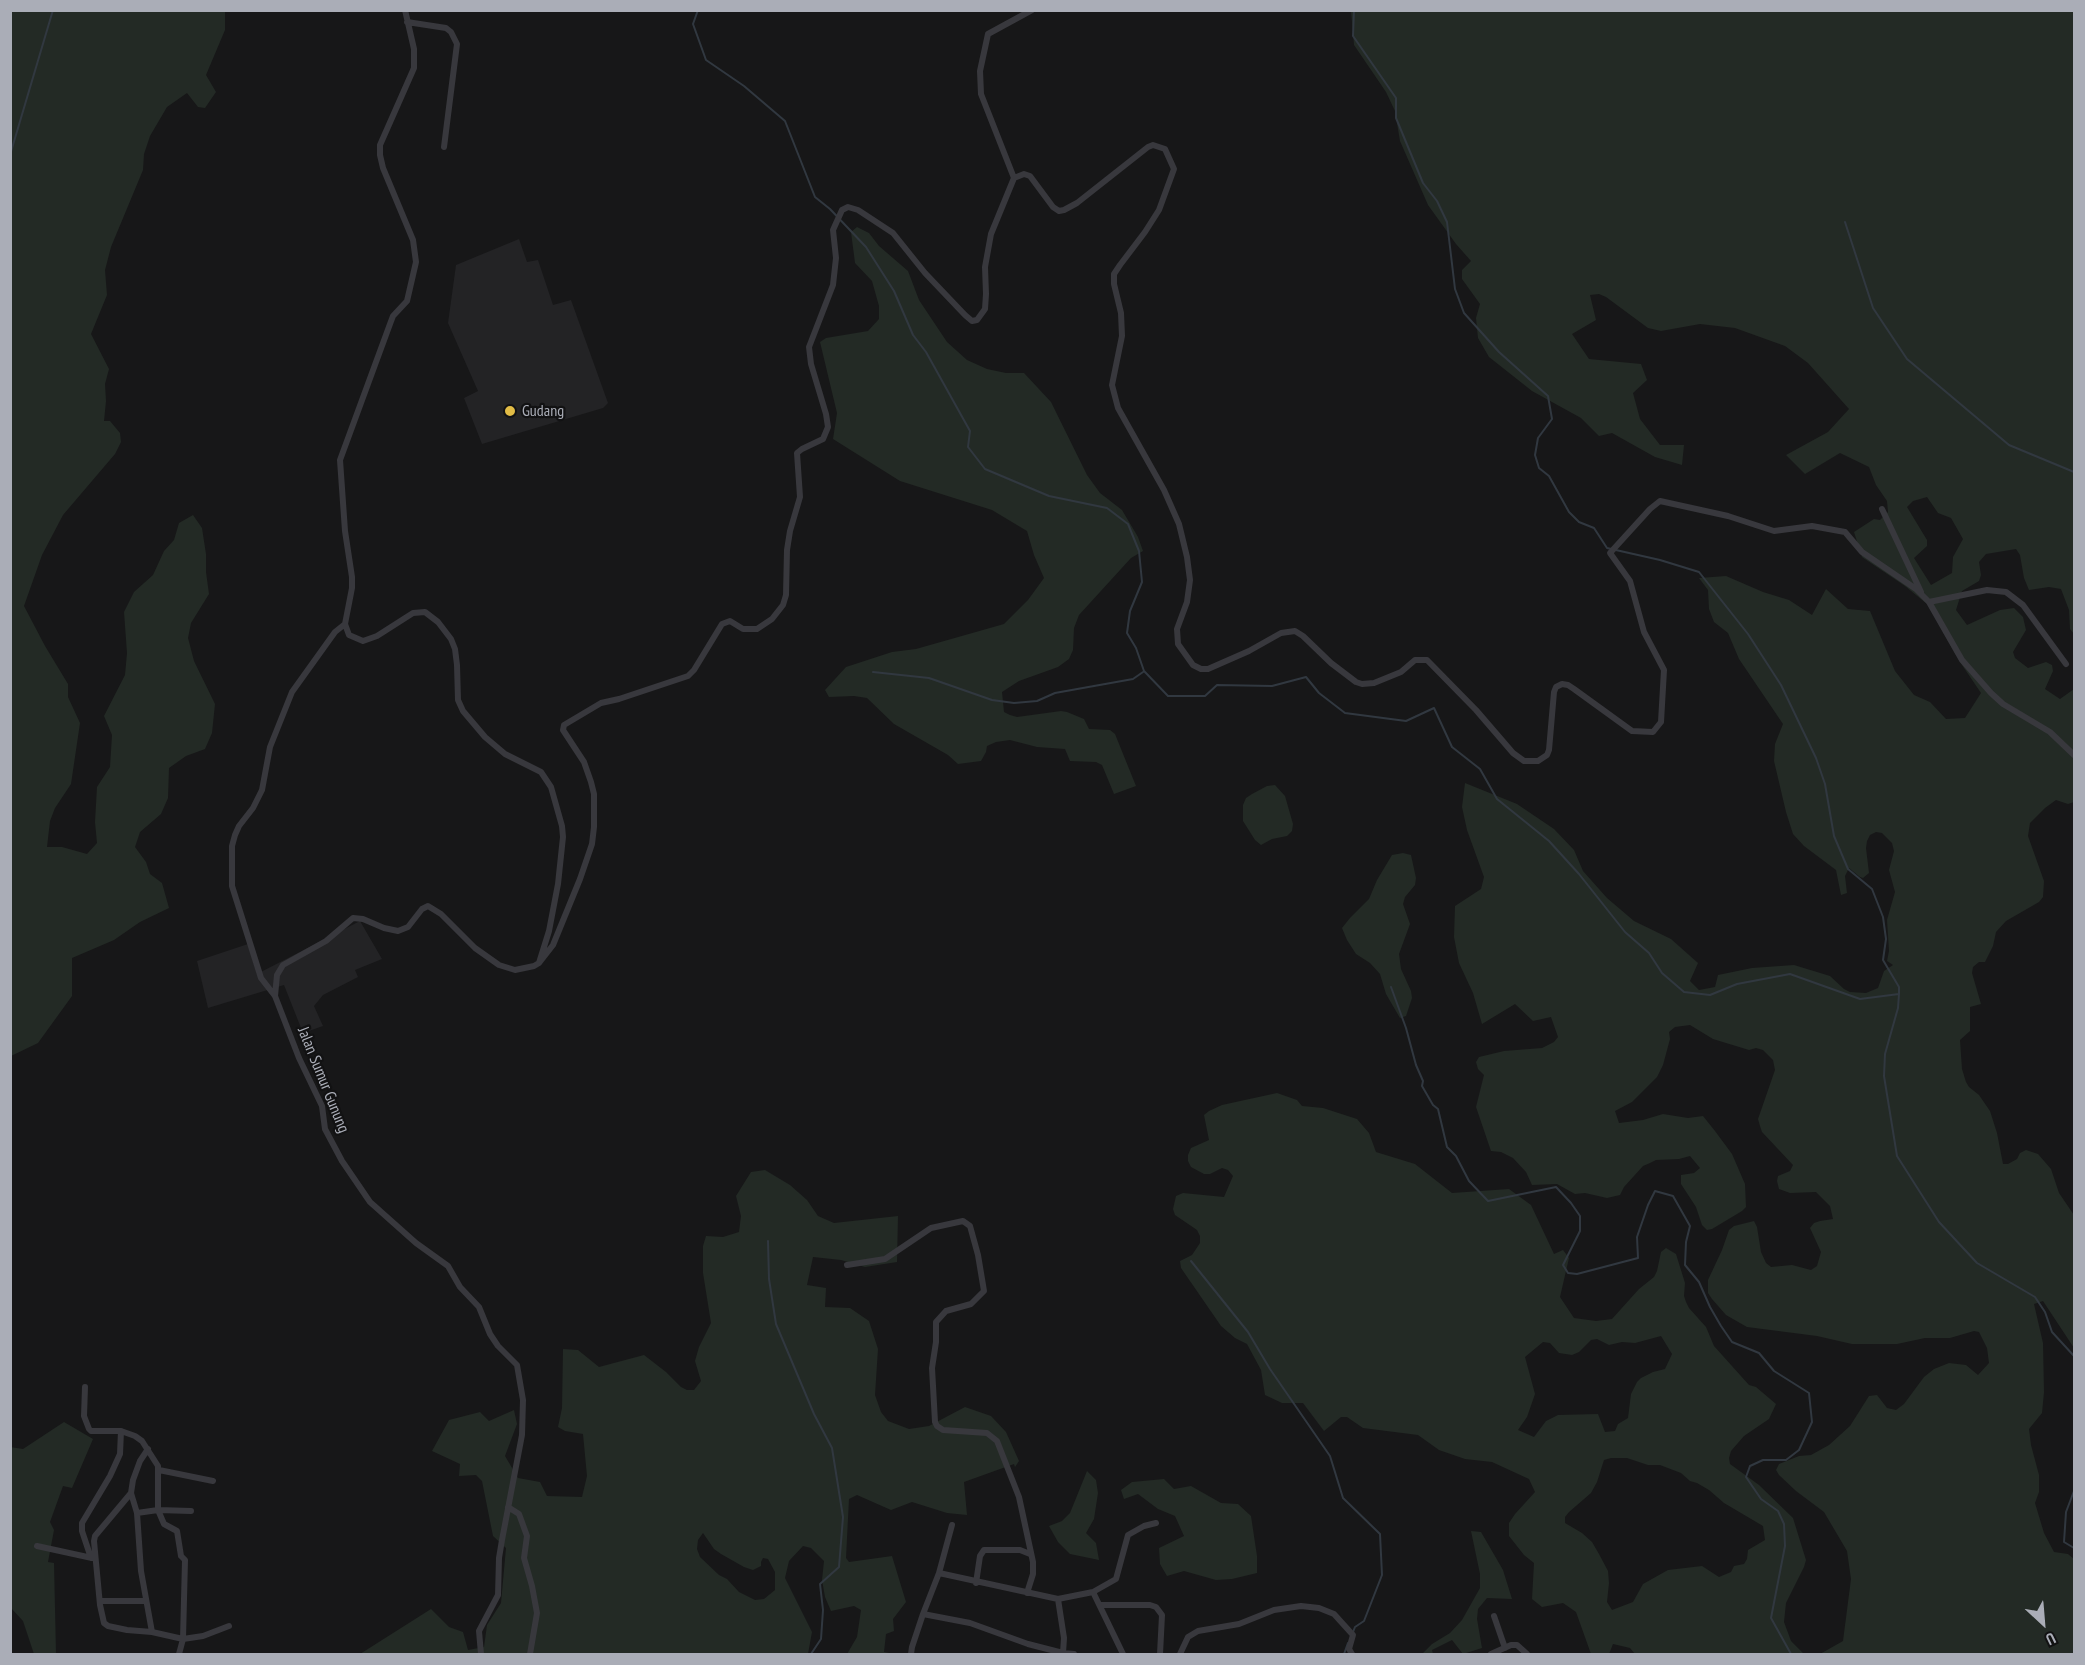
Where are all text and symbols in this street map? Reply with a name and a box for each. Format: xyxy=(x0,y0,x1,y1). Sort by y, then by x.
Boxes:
place label: Gudang xyxy=(522,401,564,421)
marker: Gudang xyxy=(503,404,517,418)
street label: Jalan Sumur Gunung xyxy=(293,1024,353,1136)
north arrow xyxy=(2013,1593,2073,1653)
text: U xyxy=(2043,1628,2059,1650)

